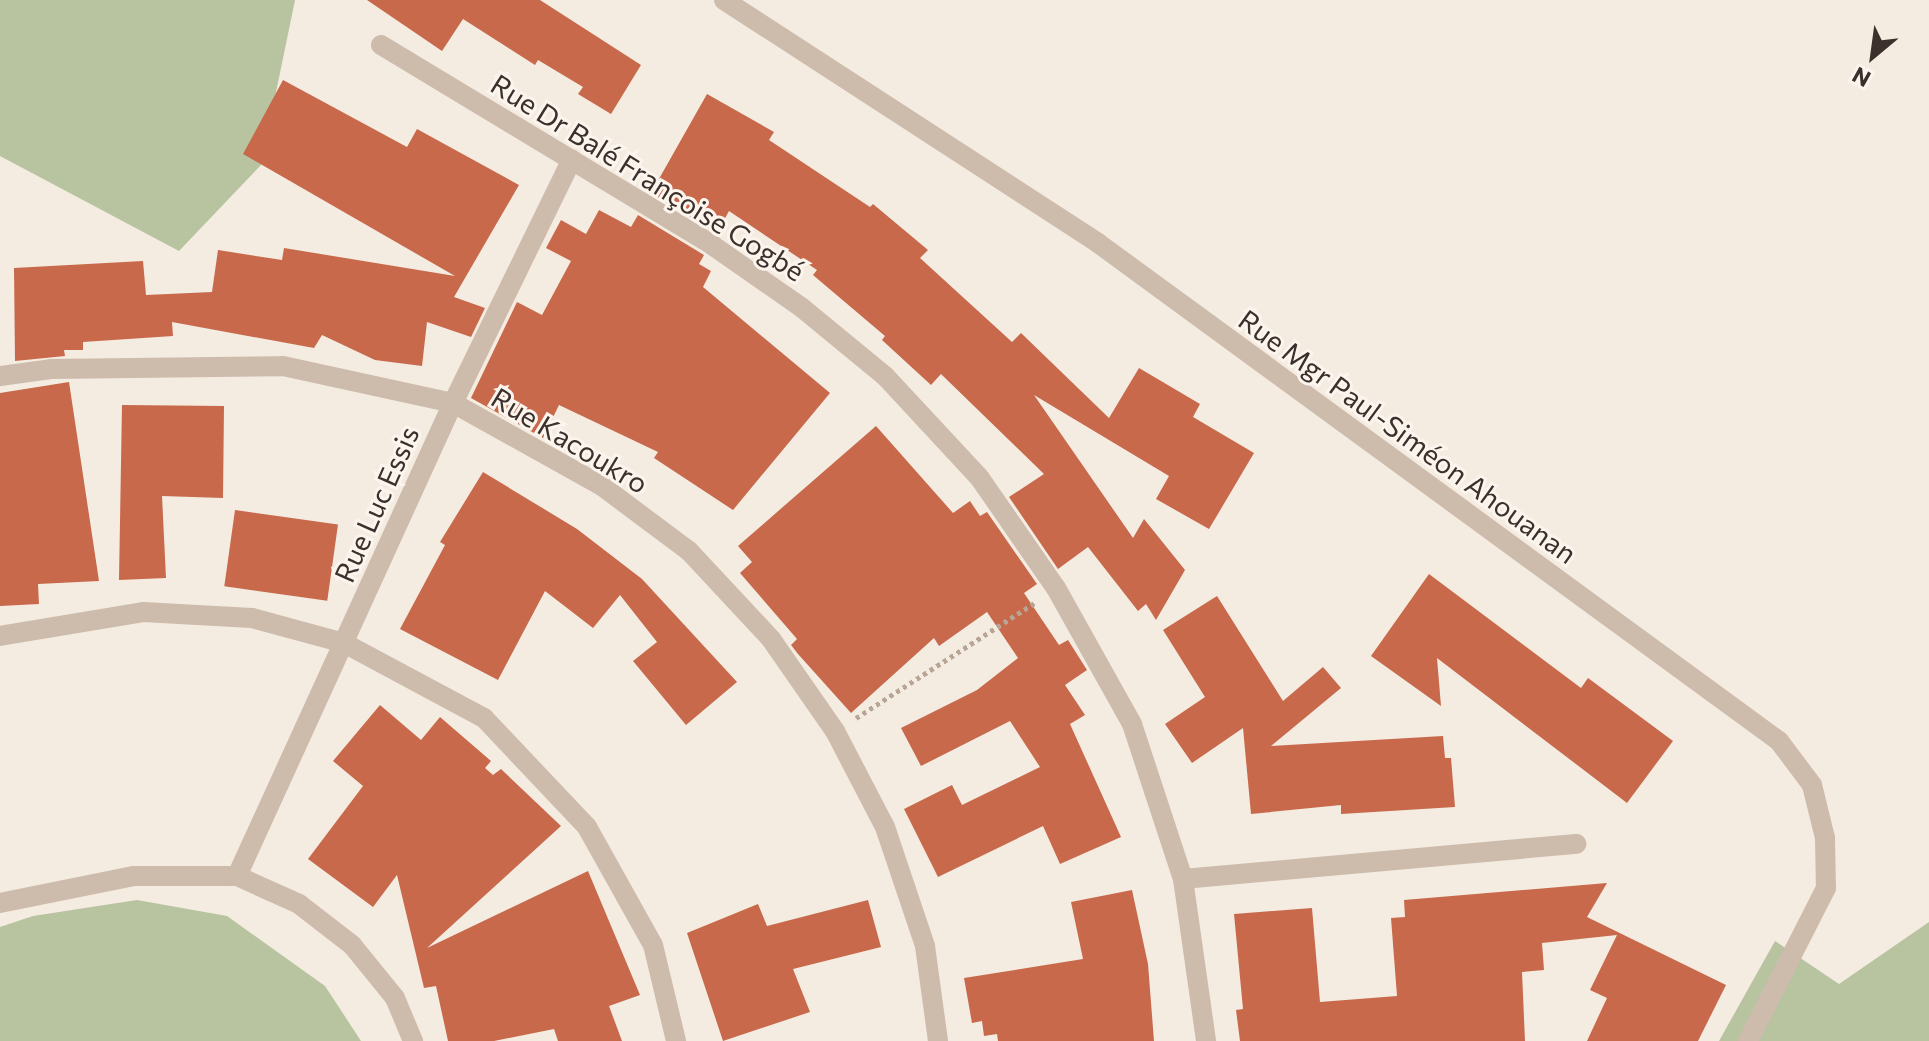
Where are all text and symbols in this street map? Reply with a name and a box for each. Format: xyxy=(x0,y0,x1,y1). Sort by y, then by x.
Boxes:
north arrow xyxy=(1833,16,1913,96)
text: N xyxy=(1847,62,1875,93)
street label: Rue Dr Balé Françoise Gogbé xyxy=(485,67,811,287)
street label: Rue Mgr Paul-Siméon Ahouanan xyxy=(1233,302,1583,570)
street label: Rue Kacoukro xyxy=(486,380,654,500)
street label: Rue Luc Essis xyxy=(327,421,425,587)

